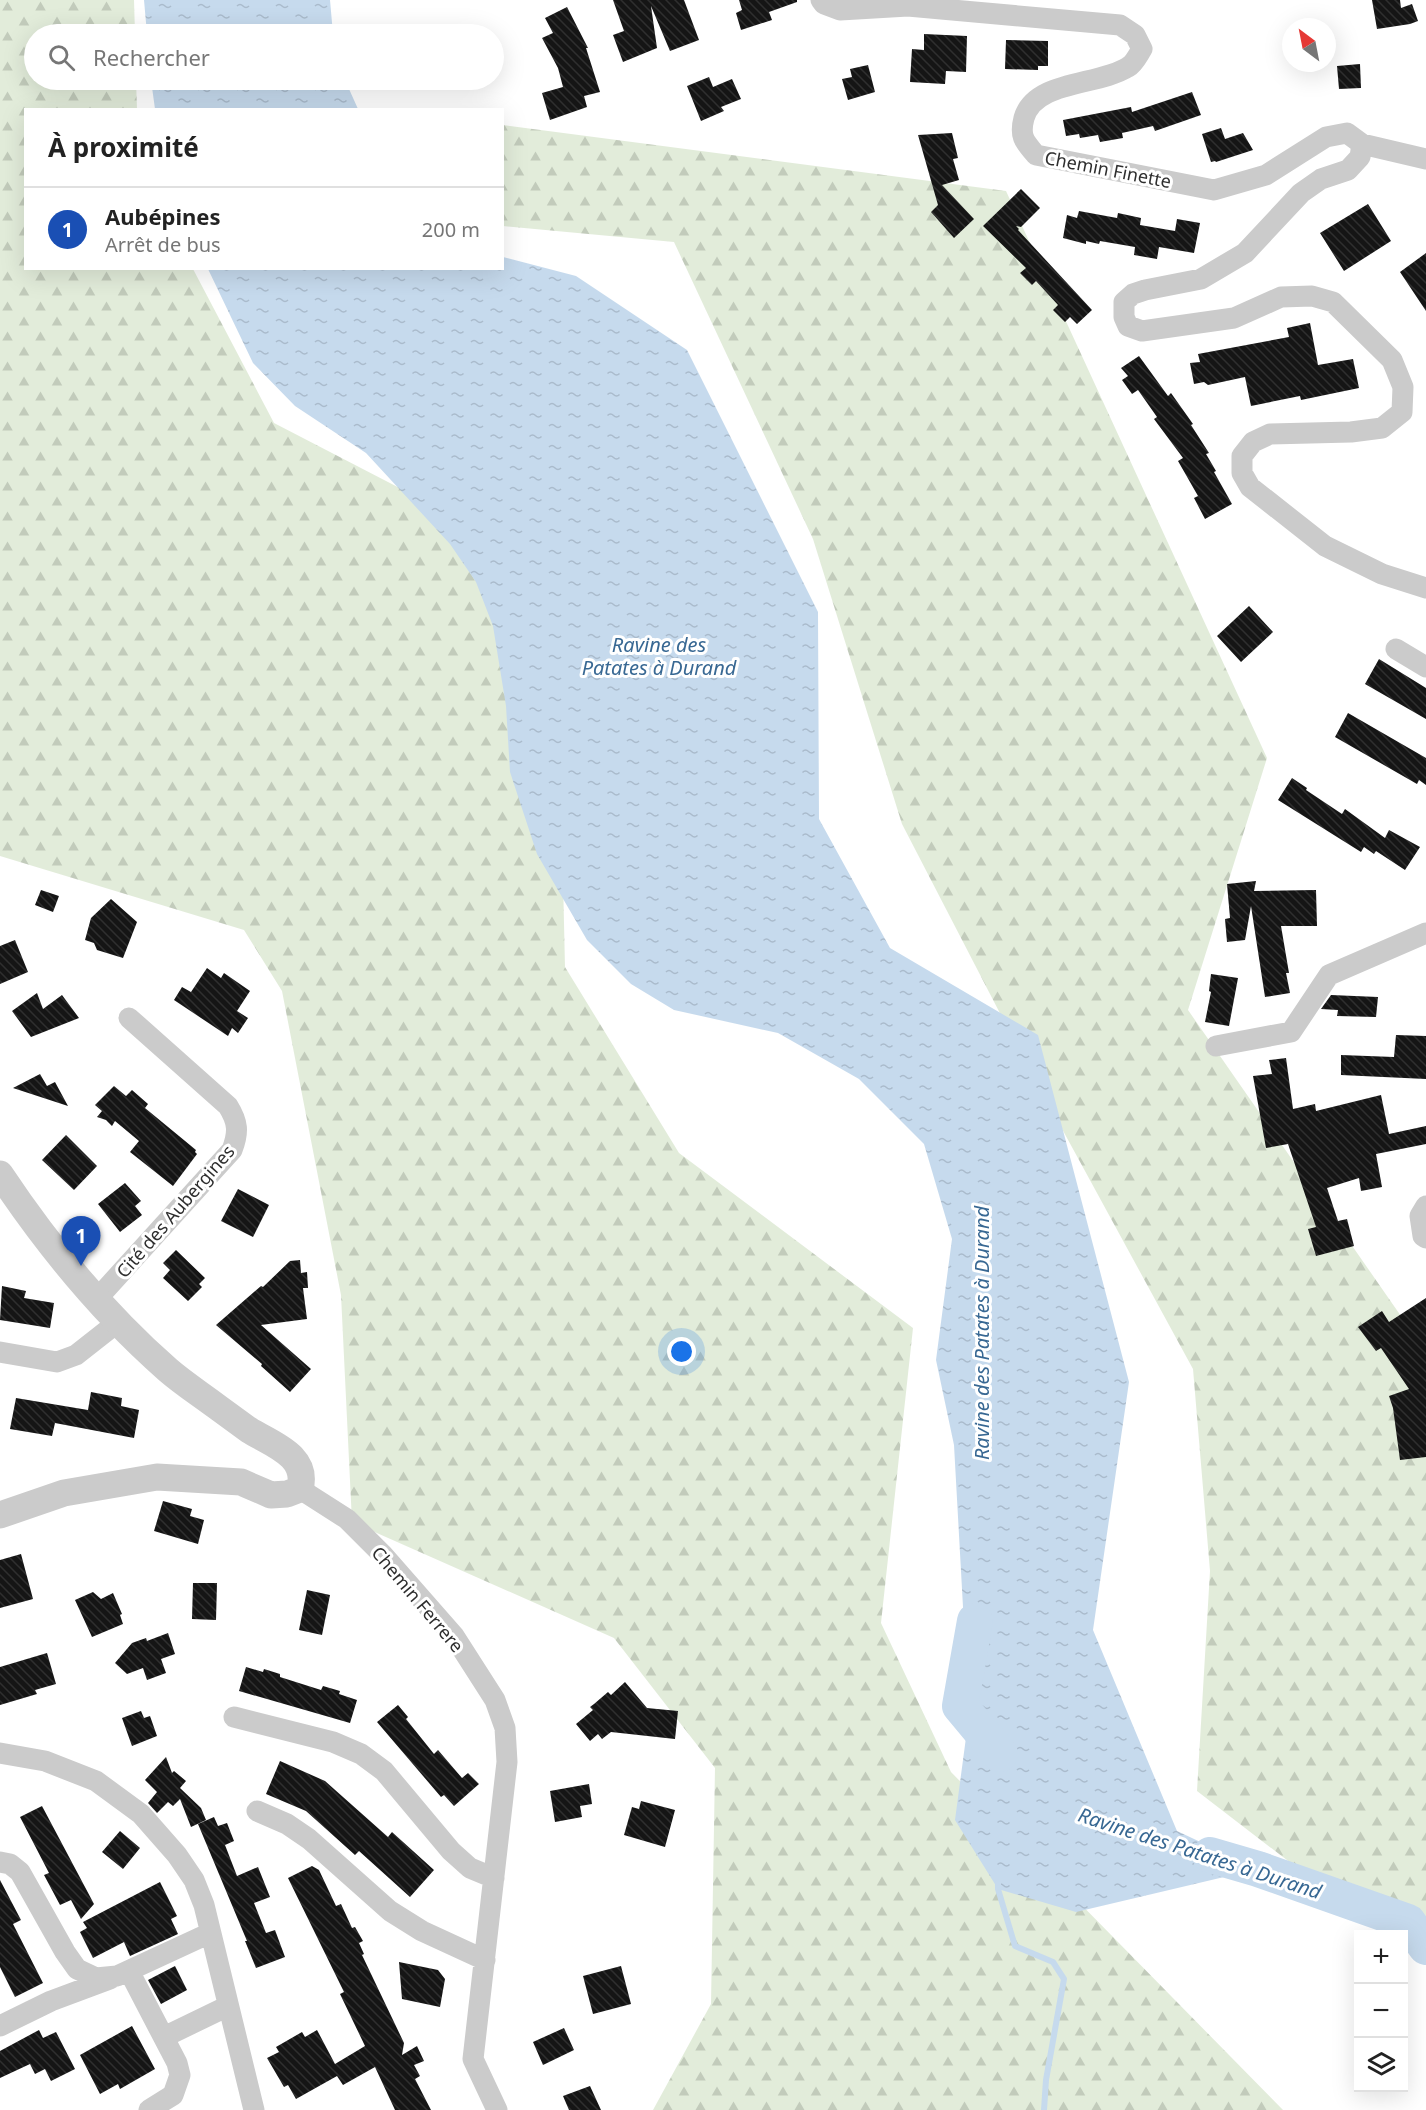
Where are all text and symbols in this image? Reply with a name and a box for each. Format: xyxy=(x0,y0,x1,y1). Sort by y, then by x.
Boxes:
north arrow xyxy=(1282,18,1336,72)
search box xyxy=(24,24,504,90)
icon: search xyxy=(45,41,78,74)
text: Rechercher xyxy=(93,42,210,72)
text: À proximité xyxy=(48,129,199,165)
street label: Chemin Finette xyxy=(1043,145,1173,193)
text: Aubépines xyxy=(105,201,221,231)
text: 1 xyxy=(62,216,73,243)
text: 200 m xyxy=(422,216,480,243)
text: Arrêt de bus xyxy=(105,231,221,258)
water label: Ravine des Patates à Durand xyxy=(582,631,737,681)
street label: Cité des Aubergines xyxy=(111,1140,239,1282)
water label: Ravine des Patates à Durand xyxy=(968,1205,995,1460)
pin: 1 xyxy=(62,1216,100,1266)
your location xyxy=(667,1337,696,1366)
street label: Chemin Ferrere xyxy=(367,1541,469,1657)
water label: Ravine des Patates à Durand xyxy=(1075,1801,1325,1905)
map controls xyxy=(1354,1930,1408,2092)
button: + xyxy=(1354,1930,1408,1984)
button: − xyxy=(1354,1984,1408,2038)
button: layers xyxy=(1354,2038,1408,2092)

